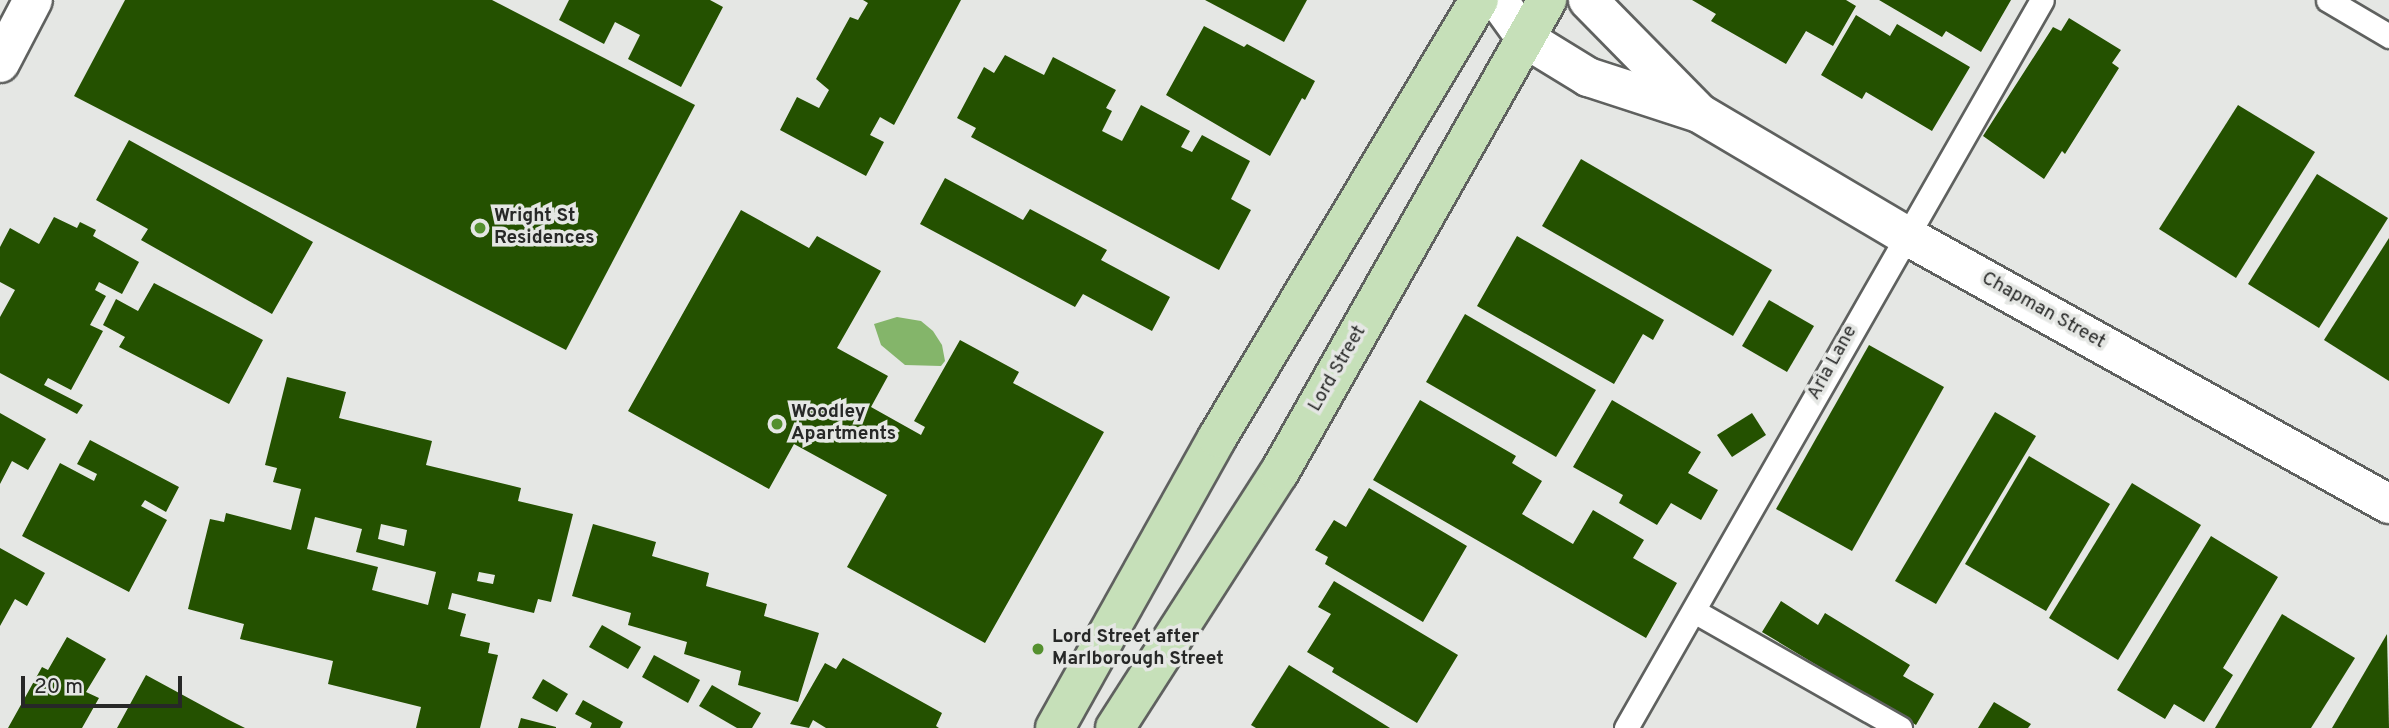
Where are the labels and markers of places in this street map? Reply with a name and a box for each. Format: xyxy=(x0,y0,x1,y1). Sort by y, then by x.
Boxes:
place label: Wright St Residences xyxy=(494,206,595,250)
marker: Wright St Residences xyxy=(472,220,488,236)
place label: Woodley Apartments xyxy=(791,402,896,446)
marker: Woodley Apartments xyxy=(769,416,785,432)
place label: Lord Street after Marlborough Street xyxy=(1052,627,1224,671)
marker: Lord Street after Marlborough Street xyxy=(1030,641,1046,657)

